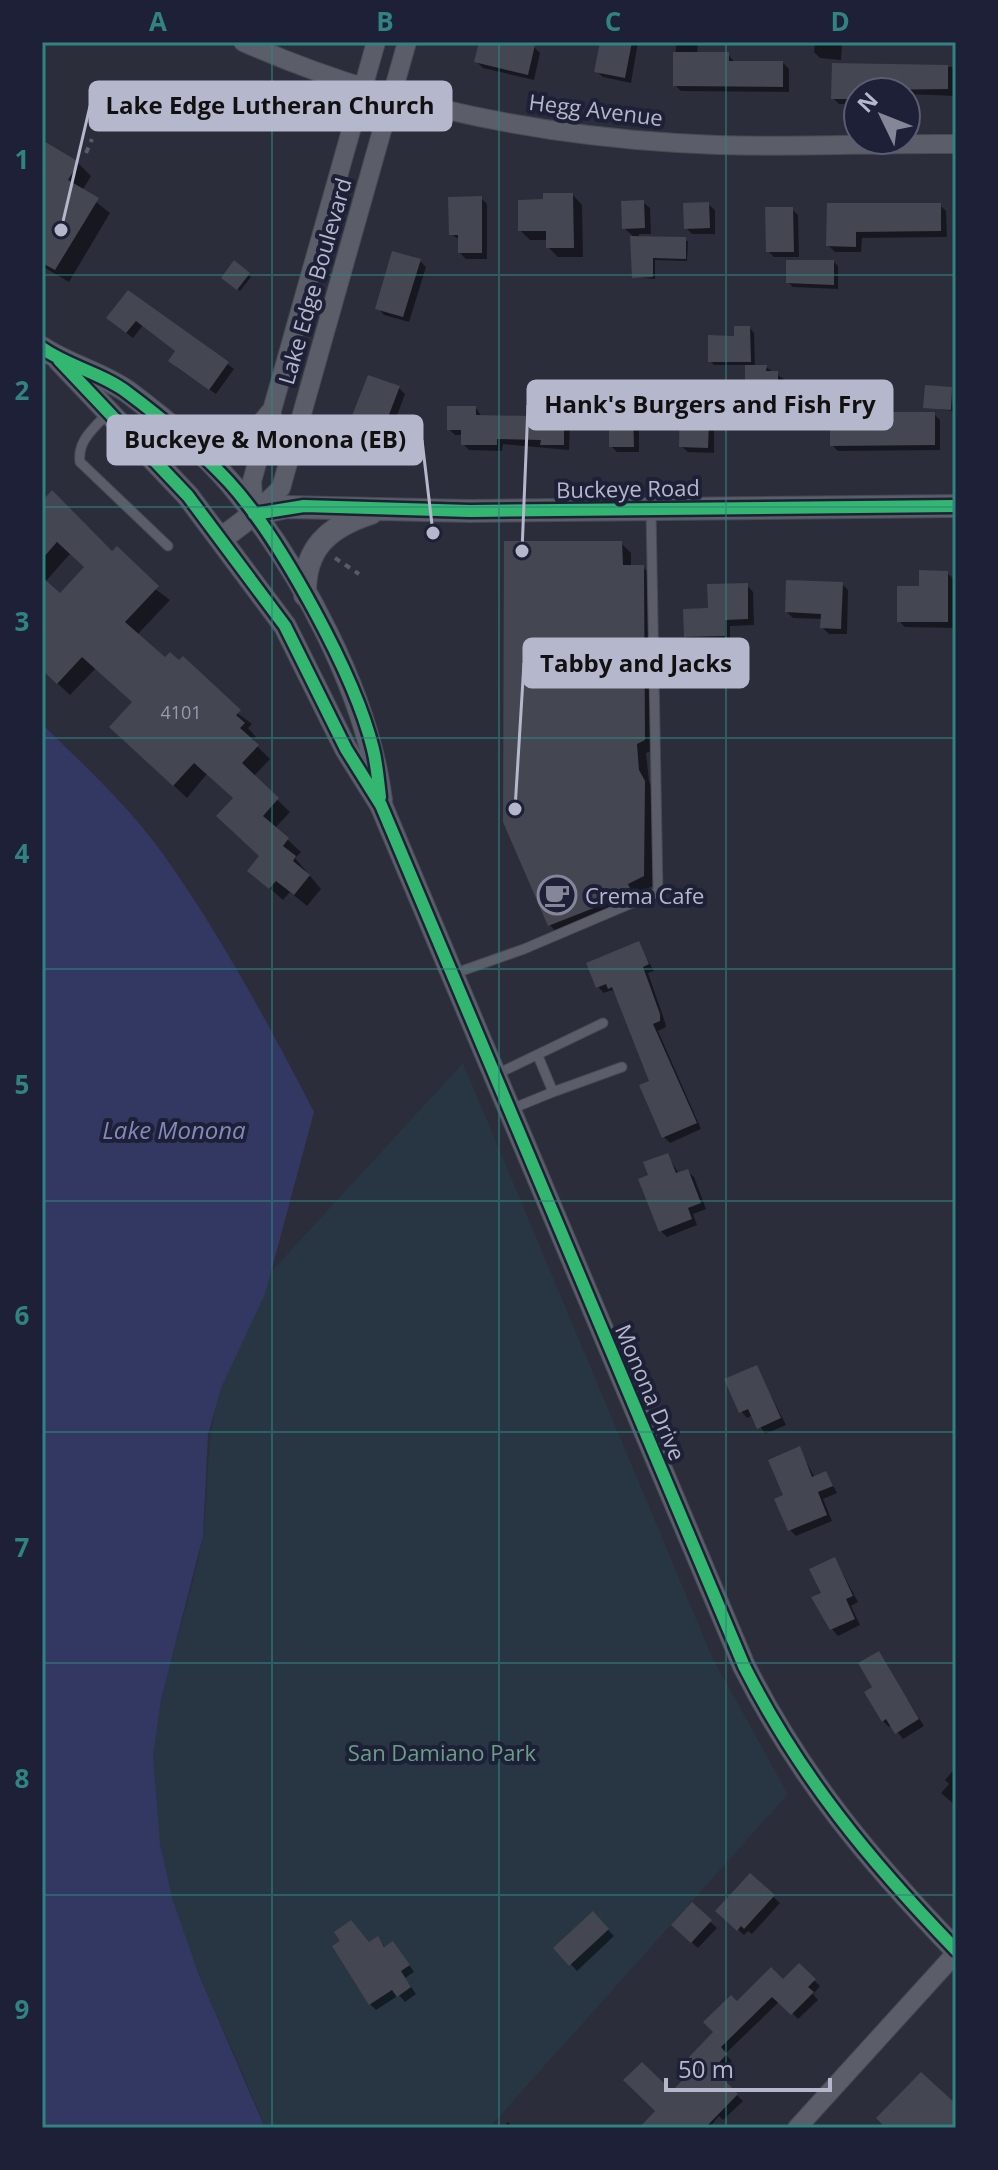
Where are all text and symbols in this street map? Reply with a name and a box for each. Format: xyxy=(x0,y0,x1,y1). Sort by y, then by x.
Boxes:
text: A xyxy=(149,3,167,39)
text: B xyxy=(376,3,394,39)
text: C xyxy=(605,3,621,39)
text: D xyxy=(830,3,850,39)
north arrow xyxy=(842,76,922,156)
callout: Lake Edge Lutheran Church xyxy=(90,82,451,130)
text: N xyxy=(850,85,884,118)
street label: Hegg Avenue xyxy=(527,86,665,132)
text: Lake Edge Lutheran Church xyxy=(106,88,434,121)
text: 1 xyxy=(15,141,29,177)
street label: Lake Edge Boulevard xyxy=(270,174,358,388)
text: 2 xyxy=(15,372,30,408)
callout: Hank's Burgers and Fish Fry xyxy=(528,381,892,429)
text: Hank's Burgers and Fish Fry xyxy=(544,387,876,420)
callout: Buckeye & Monona (EB) xyxy=(108,416,422,464)
text: Buckeye & Monona (EB) xyxy=(124,422,406,455)
street label: Buckeye Road xyxy=(556,472,700,504)
text: 3 xyxy=(15,603,29,639)
callout: Tabby and Jacks xyxy=(524,639,748,687)
text: Tabby and Jacks xyxy=(540,646,732,679)
house number: 4101 xyxy=(160,700,202,724)
text: 4 xyxy=(15,835,30,871)
cafe icon: Crema Cafe xyxy=(536,874,578,916)
place label: Crema Cafe xyxy=(585,880,704,910)
text: 5 xyxy=(15,1066,29,1102)
water label: Lake Monona xyxy=(102,1113,246,1146)
text: 6 xyxy=(15,1297,30,1333)
street label: Monona Drive xyxy=(609,1319,693,1465)
text: 7 xyxy=(15,1529,30,1565)
park label: San Damiano Park xyxy=(348,1737,537,1767)
text: 8 xyxy=(15,1760,29,1796)
text: 9 xyxy=(15,1991,29,2027)
scale bar xyxy=(666,2042,830,2092)
text: 50 m xyxy=(678,2052,734,2085)

